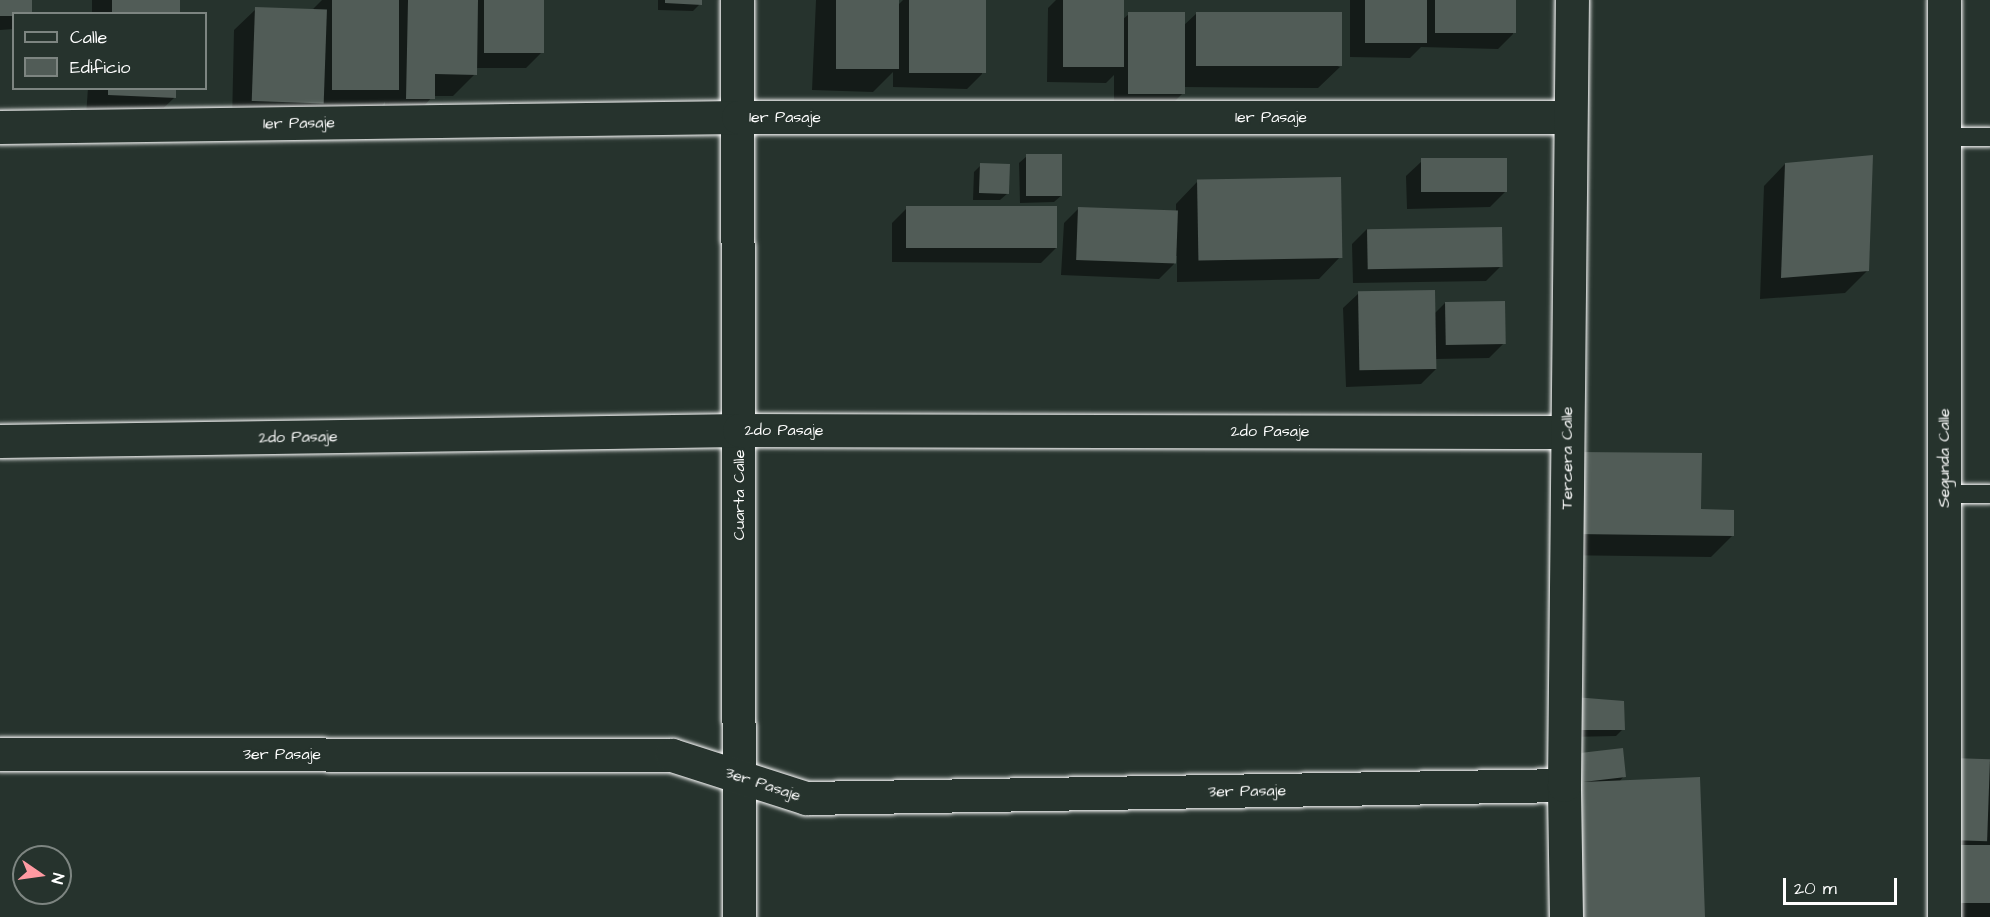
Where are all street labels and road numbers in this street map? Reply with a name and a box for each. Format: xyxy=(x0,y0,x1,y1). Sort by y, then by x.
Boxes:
street label: 1er Pasaje xyxy=(749,107,821,127)
street label: 1er Pasaje xyxy=(1235,107,1307,127)
street label: 1er Pasaje xyxy=(263,113,335,133)
street label: Tercera Calle xyxy=(1557,407,1577,509)
street label: Segunda Calle xyxy=(1934,408,1954,508)
street label: 2do Pasaje xyxy=(745,420,823,440)
street label: 2do Pasaje xyxy=(1231,421,1309,441)
street label: 2do Pasaje xyxy=(258,427,338,447)
street label: Cuarta Calle xyxy=(729,450,749,540)
street label: 3er Pasaje xyxy=(243,744,321,764)
street label: 3er Pasaje xyxy=(723,763,803,805)
street label: 3er Pasaje xyxy=(1208,781,1286,801)

